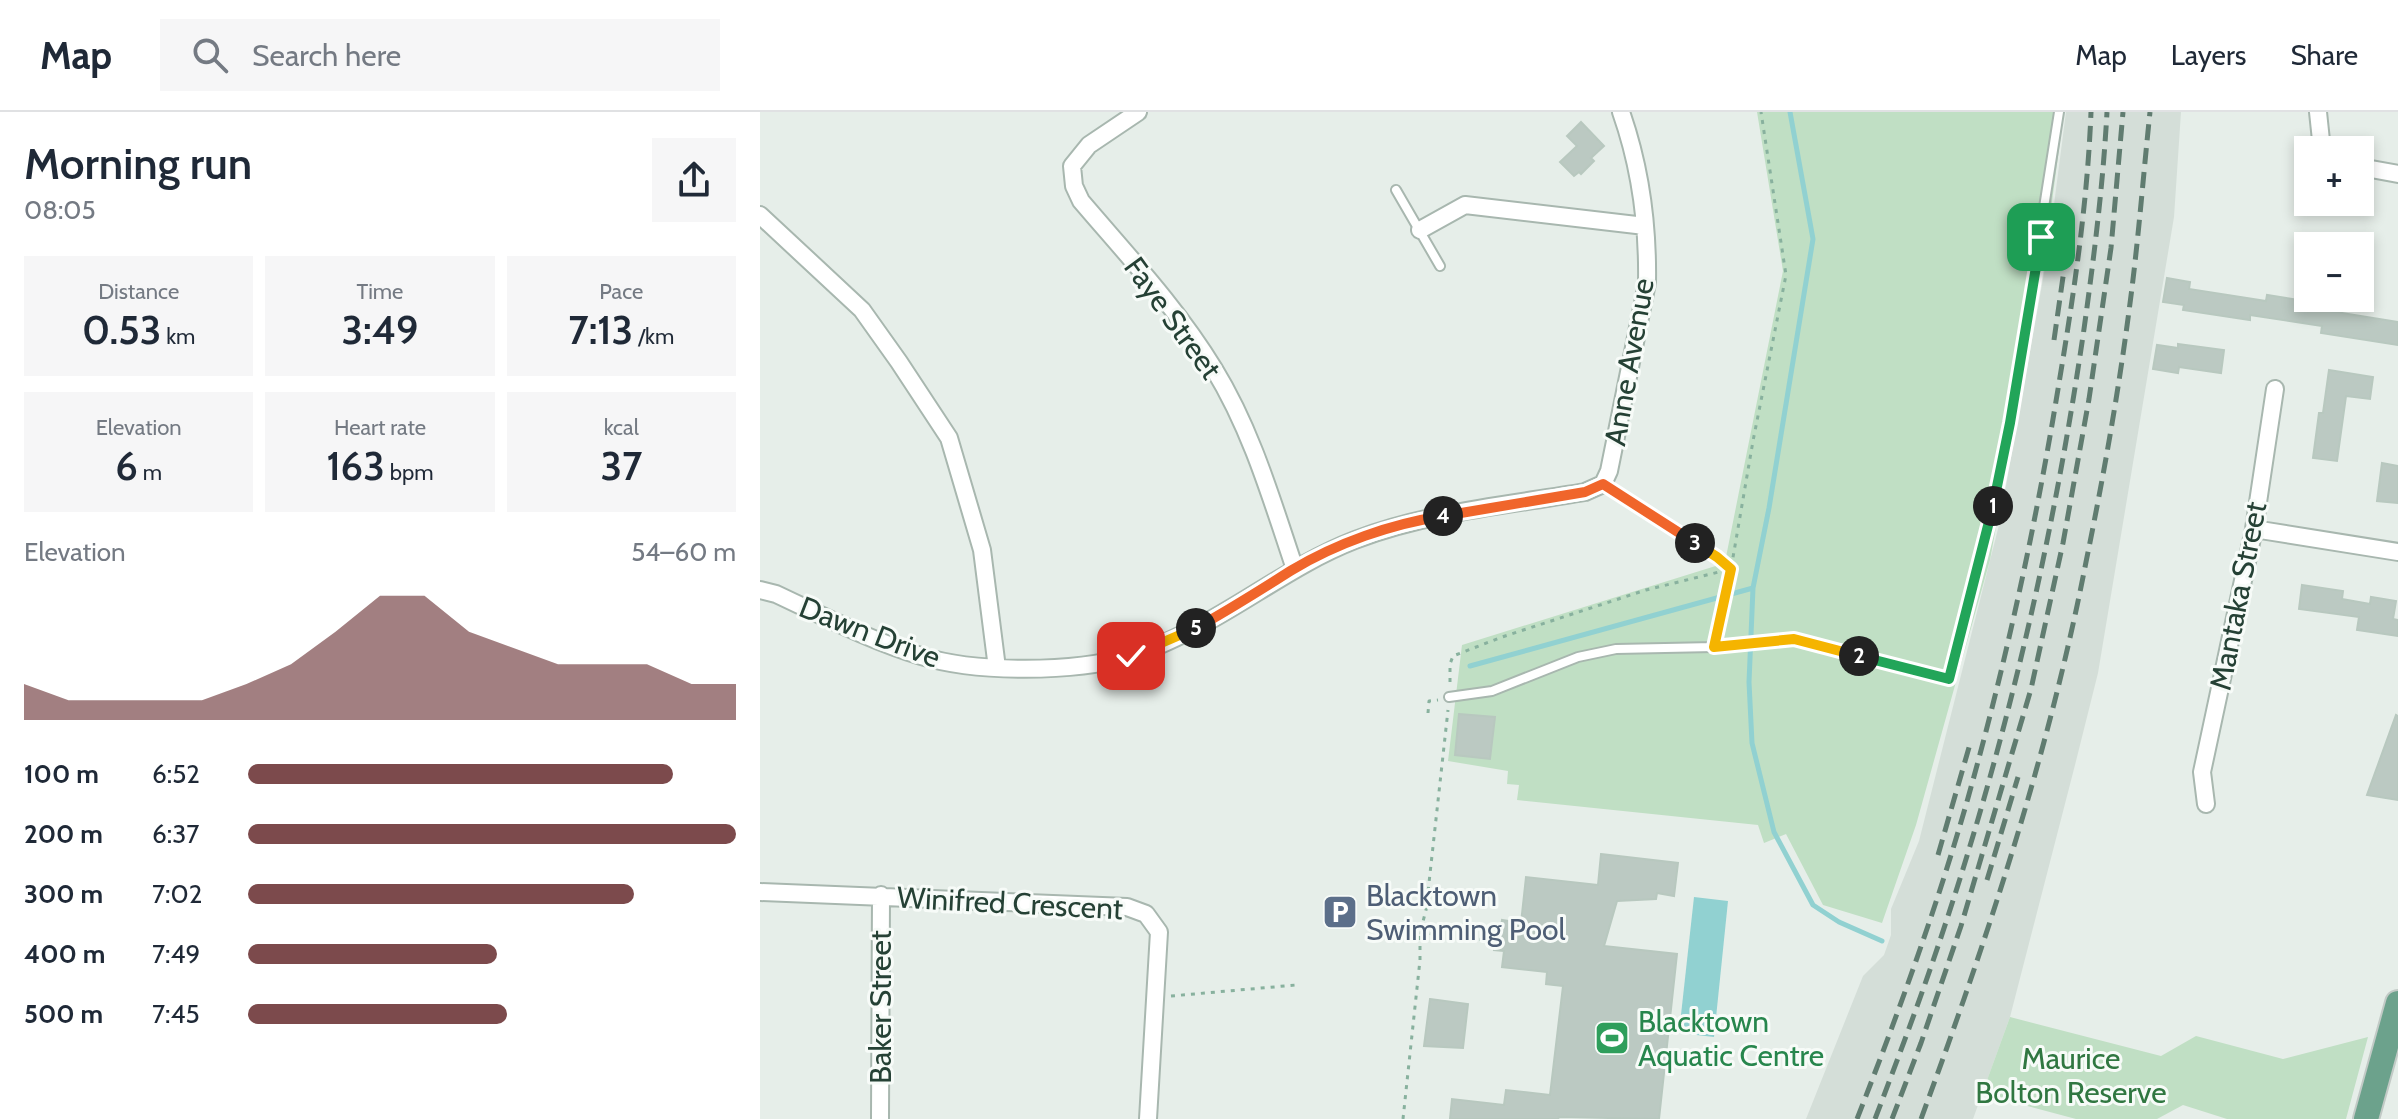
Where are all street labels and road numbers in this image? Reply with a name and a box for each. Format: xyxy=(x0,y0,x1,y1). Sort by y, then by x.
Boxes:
street label: Faye Street xyxy=(1116,250,1230,386)
street label: Anne Avenue xyxy=(1596,275,1662,449)
street label: Mantaka Street xyxy=(2202,499,2274,693)
street label: Dawn Drive xyxy=(794,588,946,676)
street label: Winifred Crescent xyxy=(896,879,1124,927)
street label: Baker Street xyxy=(862,930,899,1084)

